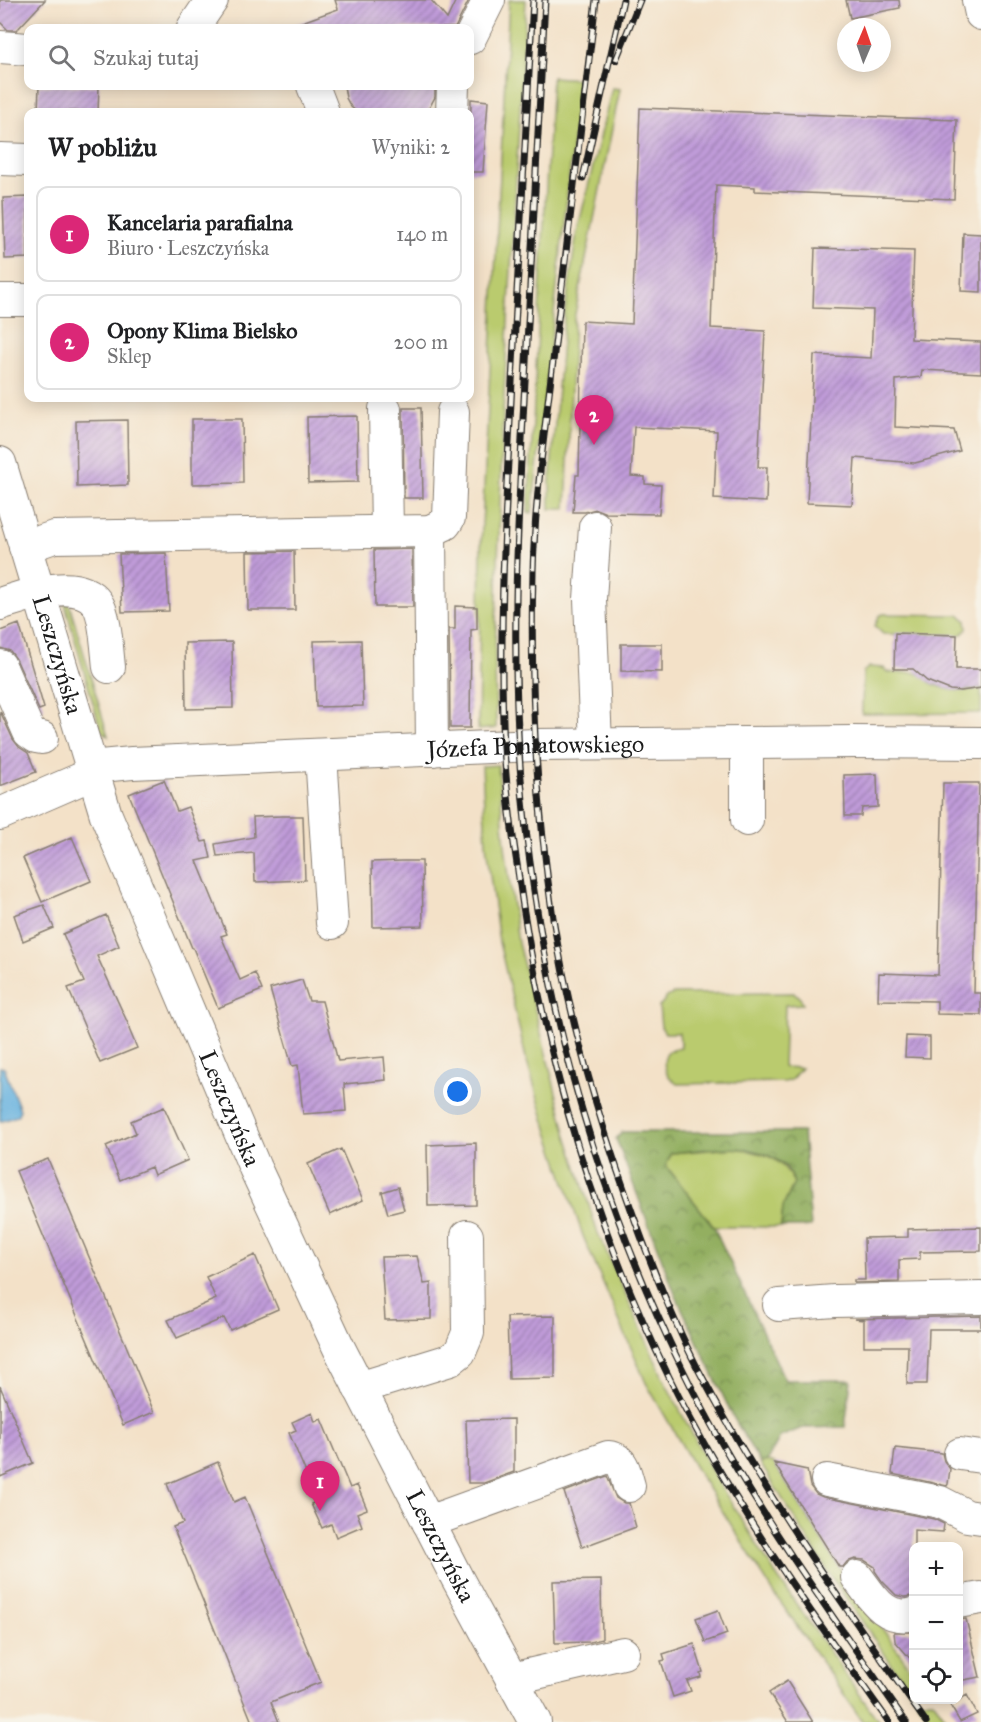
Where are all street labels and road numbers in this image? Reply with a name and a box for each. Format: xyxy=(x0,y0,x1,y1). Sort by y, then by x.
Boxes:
street label: Leszczyńska xyxy=(26,591,90,719)
street label: Józefa Poniatowskiego xyxy=(423,729,644,765)
street label: Leszczyńska xyxy=(192,1046,268,1172)
street label: Leszczyńska xyxy=(399,1484,483,1608)

